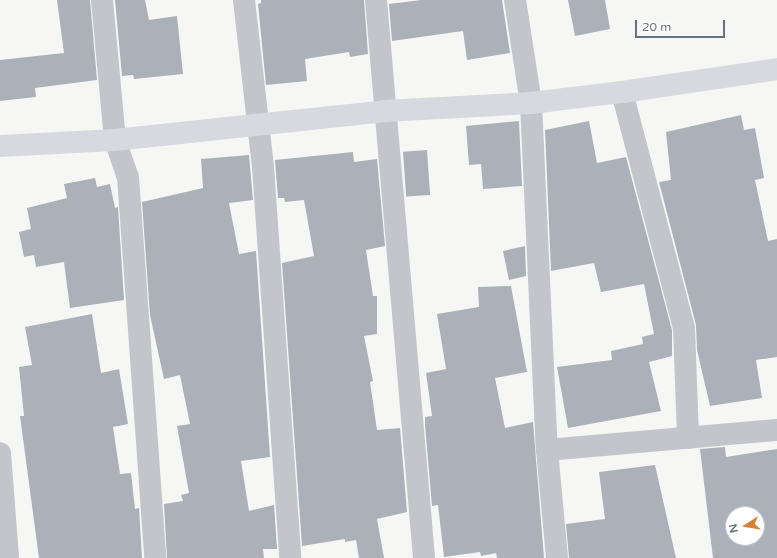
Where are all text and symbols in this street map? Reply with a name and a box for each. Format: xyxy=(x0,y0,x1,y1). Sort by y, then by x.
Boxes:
scale bar xyxy=(637,12,727,38)
text: 20 m xyxy=(642,20,671,34)
north arrow xyxy=(725,506,765,546)
text: N xyxy=(726,523,741,534)

